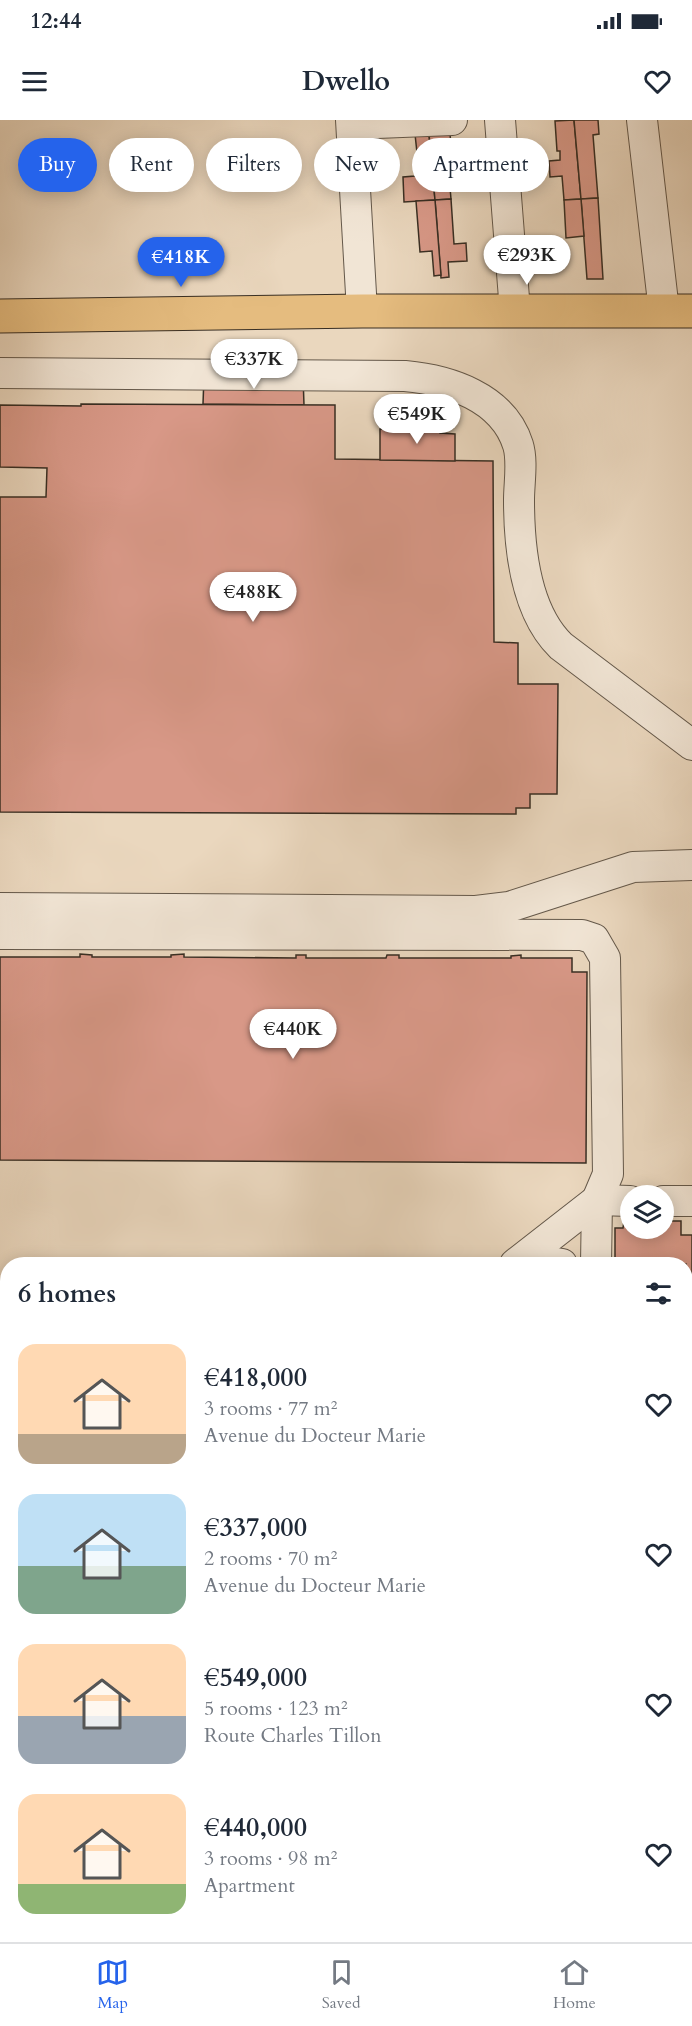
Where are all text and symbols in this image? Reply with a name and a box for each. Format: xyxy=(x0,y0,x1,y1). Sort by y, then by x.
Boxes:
text: 12:44 xyxy=(30,6,81,36)
text: Dwello xyxy=(302,63,390,100)
icon: menu xyxy=(18,65,51,98)
icon: heart xyxy=(641,65,674,98)
chip: Buy xyxy=(18,138,97,192)
chip: Rent xyxy=(109,138,194,192)
chip: Filters xyxy=(206,138,302,192)
chip: New xyxy=(314,138,400,192)
chip: Apartment xyxy=(412,138,549,192)
pin: €293K xyxy=(485,235,569,286)
pin: €418K xyxy=(139,237,223,288)
text: €293K xyxy=(498,241,556,268)
text: €418K xyxy=(152,243,210,270)
pin: €337K xyxy=(212,339,296,390)
text: €337K xyxy=(225,345,283,372)
pin: €549K xyxy=(375,394,459,445)
text: €549K xyxy=(388,400,446,427)
pin: €488K xyxy=(211,572,295,623)
text: €488K xyxy=(224,578,282,605)
pin: €440K xyxy=(251,1009,335,1060)
text: €440K xyxy=(264,1015,322,1042)
map controls xyxy=(620,1185,674,1239)
button: layers xyxy=(620,1185,674,1239)
text: 6 homes xyxy=(18,1276,116,1311)
icon: filters xyxy=(642,1277,675,1310)
text: €418,000 xyxy=(204,1360,307,1395)
icon: home xyxy=(66,1368,138,1440)
icon: heart xyxy=(642,1388,675,1421)
text: 3 rooms · 77 m² xyxy=(204,1395,337,1422)
text: Avenue du Docteur Marie xyxy=(204,1422,426,1449)
text: €337,000 xyxy=(204,1510,307,1545)
icon: home xyxy=(66,1518,138,1590)
icon: heart xyxy=(642,1538,675,1571)
text: 2 rooms · 70 m² xyxy=(204,1545,337,1572)
text: Avenue du Docteur Marie xyxy=(204,1572,426,1599)
text: €549,000 xyxy=(204,1660,307,1695)
icon: home xyxy=(66,1668,138,1740)
icon: heart xyxy=(642,1688,675,1721)
text: 5 rooms · 123 m² xyxy=(204,1695,348,1722)
text: Route Charles Tillon xyxy=(204,1722,382,1749)
text: €440,000 xyxy=(204,1810,307,1845)
icon: home xyxy=(66,1818,138,1890)
icon: heart xyxy=(642,1838,675,1871)
text: 3 rooms · 98 m² xyxy=(204,1845,337,1872)
text: Apartment xyxy=(204,1872,295,1899)
tab: Map xyxy=(96,1956,129,2014)
tab: Saved xyxy=(322,1956,360,2014)
tab: Home xyxy=(553,1956,596,2014)

